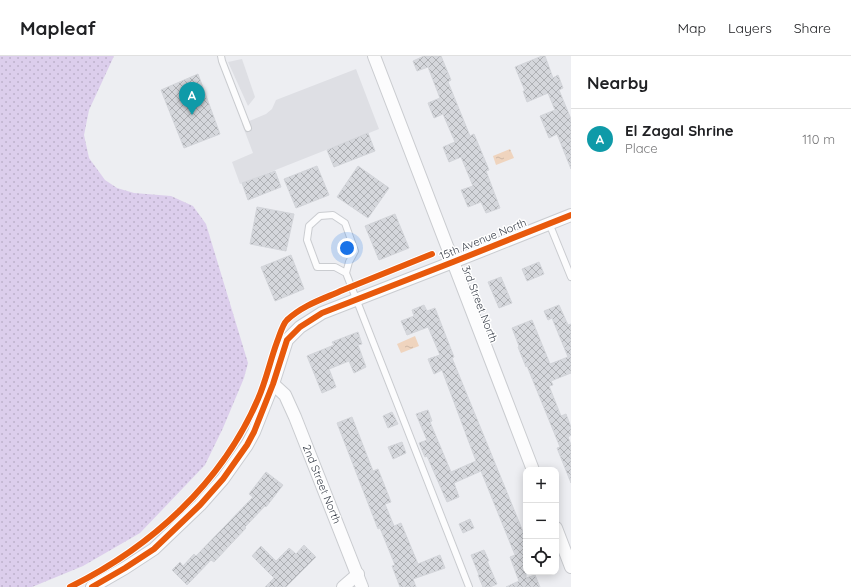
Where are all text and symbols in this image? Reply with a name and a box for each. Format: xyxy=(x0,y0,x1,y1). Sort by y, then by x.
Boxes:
text: Mapleaf xyxy=(20,16,96,40)
text: Map xyxy=(677,19,706,37)
text: Layers xyxy=(728,19,772,37)
text: Share xyxy=(794,19,831,37)
text: Nearby xyxy=(587,72,648,93)
pin: A xyxy=(179,82,205,115)
text: El Zagal Shrine xyxy=(625,121,734,140)
text: A xyxy=(596,131,604,147)
text: 110 m xyxy=(802,131,835,147)
text: Place xyxy=(625,140,658,156)
street label: 15th Avenue North xyxy=(437,215,529,263)
your location xyxy=(337,238,357,258)
street label: 3rd Street North xyxy=(459,264,501,344)
street label: 2nd Street North xyxy=(300,442,344,526)
map controls xyxy=(523,467,559,575)
button: + xyxy=(523,467,559,503)
button: − xyxy=(523,503,559,539)
button: locate xyxy=(523,539,559,575)

